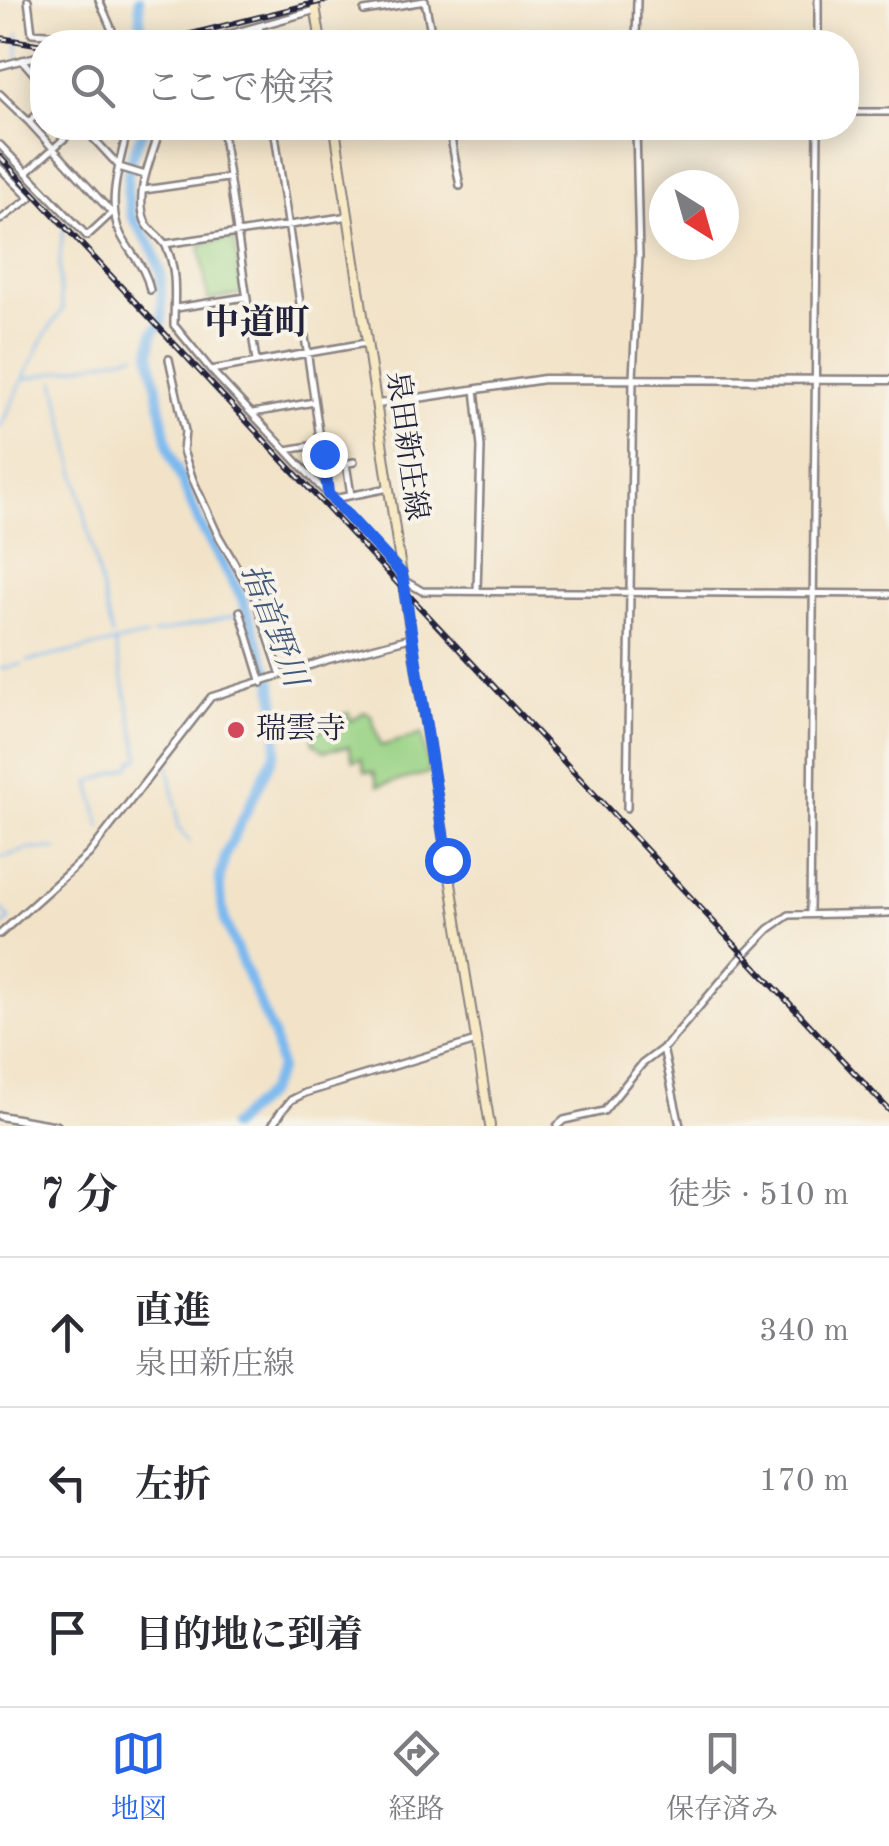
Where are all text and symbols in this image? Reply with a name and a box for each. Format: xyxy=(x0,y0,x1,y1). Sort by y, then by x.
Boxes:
search box xyxy=(30,30,859,140)
icon: search xyxy=(65,58,120,113)
text: ここで検索 xyxy=(145,71,335,109)
north arrow xyxy=(649,170,739,260)
district label: 中道町 xyxy=(204,304,310,342)
street label: 泉田新庄線 xyxy=(381,369,434,522)
route end xyxy=(302,432,348,478)
water label: 指首野川 xyxy=(234,559,314,694)
place label: 瑞雲寺 xyxy=(256,712,346,745)
marker: 瑞雲寺 xyxy=(225,719,247,741)
route start xyxy=(425,838,471,884)
text: 7 分 xyxy=(40,1176,118,1218)
text: 徒歩 · 510 m xyxy=(668,1180,849,1212)
text: 直進 xyxy=(135,1294,211,1332)
icon: ahead xyxy=(40,1305,95,1360)
text: 340 m xyxy=(759,1316,849,1348)
text: 泉田新庄線 xyxy=(135,1350,295,1382)
icon: left xyxy=(40,1455,95,1510)
text: 170 m xyxy=(759,1466,849,1498)
text: 左折 xyxy=(135,1468,211,1506)
icon: arrive xyxy=(40,1605,95,1660)
text: 目的地に到着 xyxy=(135,1618,363,1656)
tab: 地図 xyxy=(111,1726,167,1829)
tab: 経路 xyxy=(388,1726,444,1829)
tab: 保存済み xyxy=(666,1726,778,1829)

